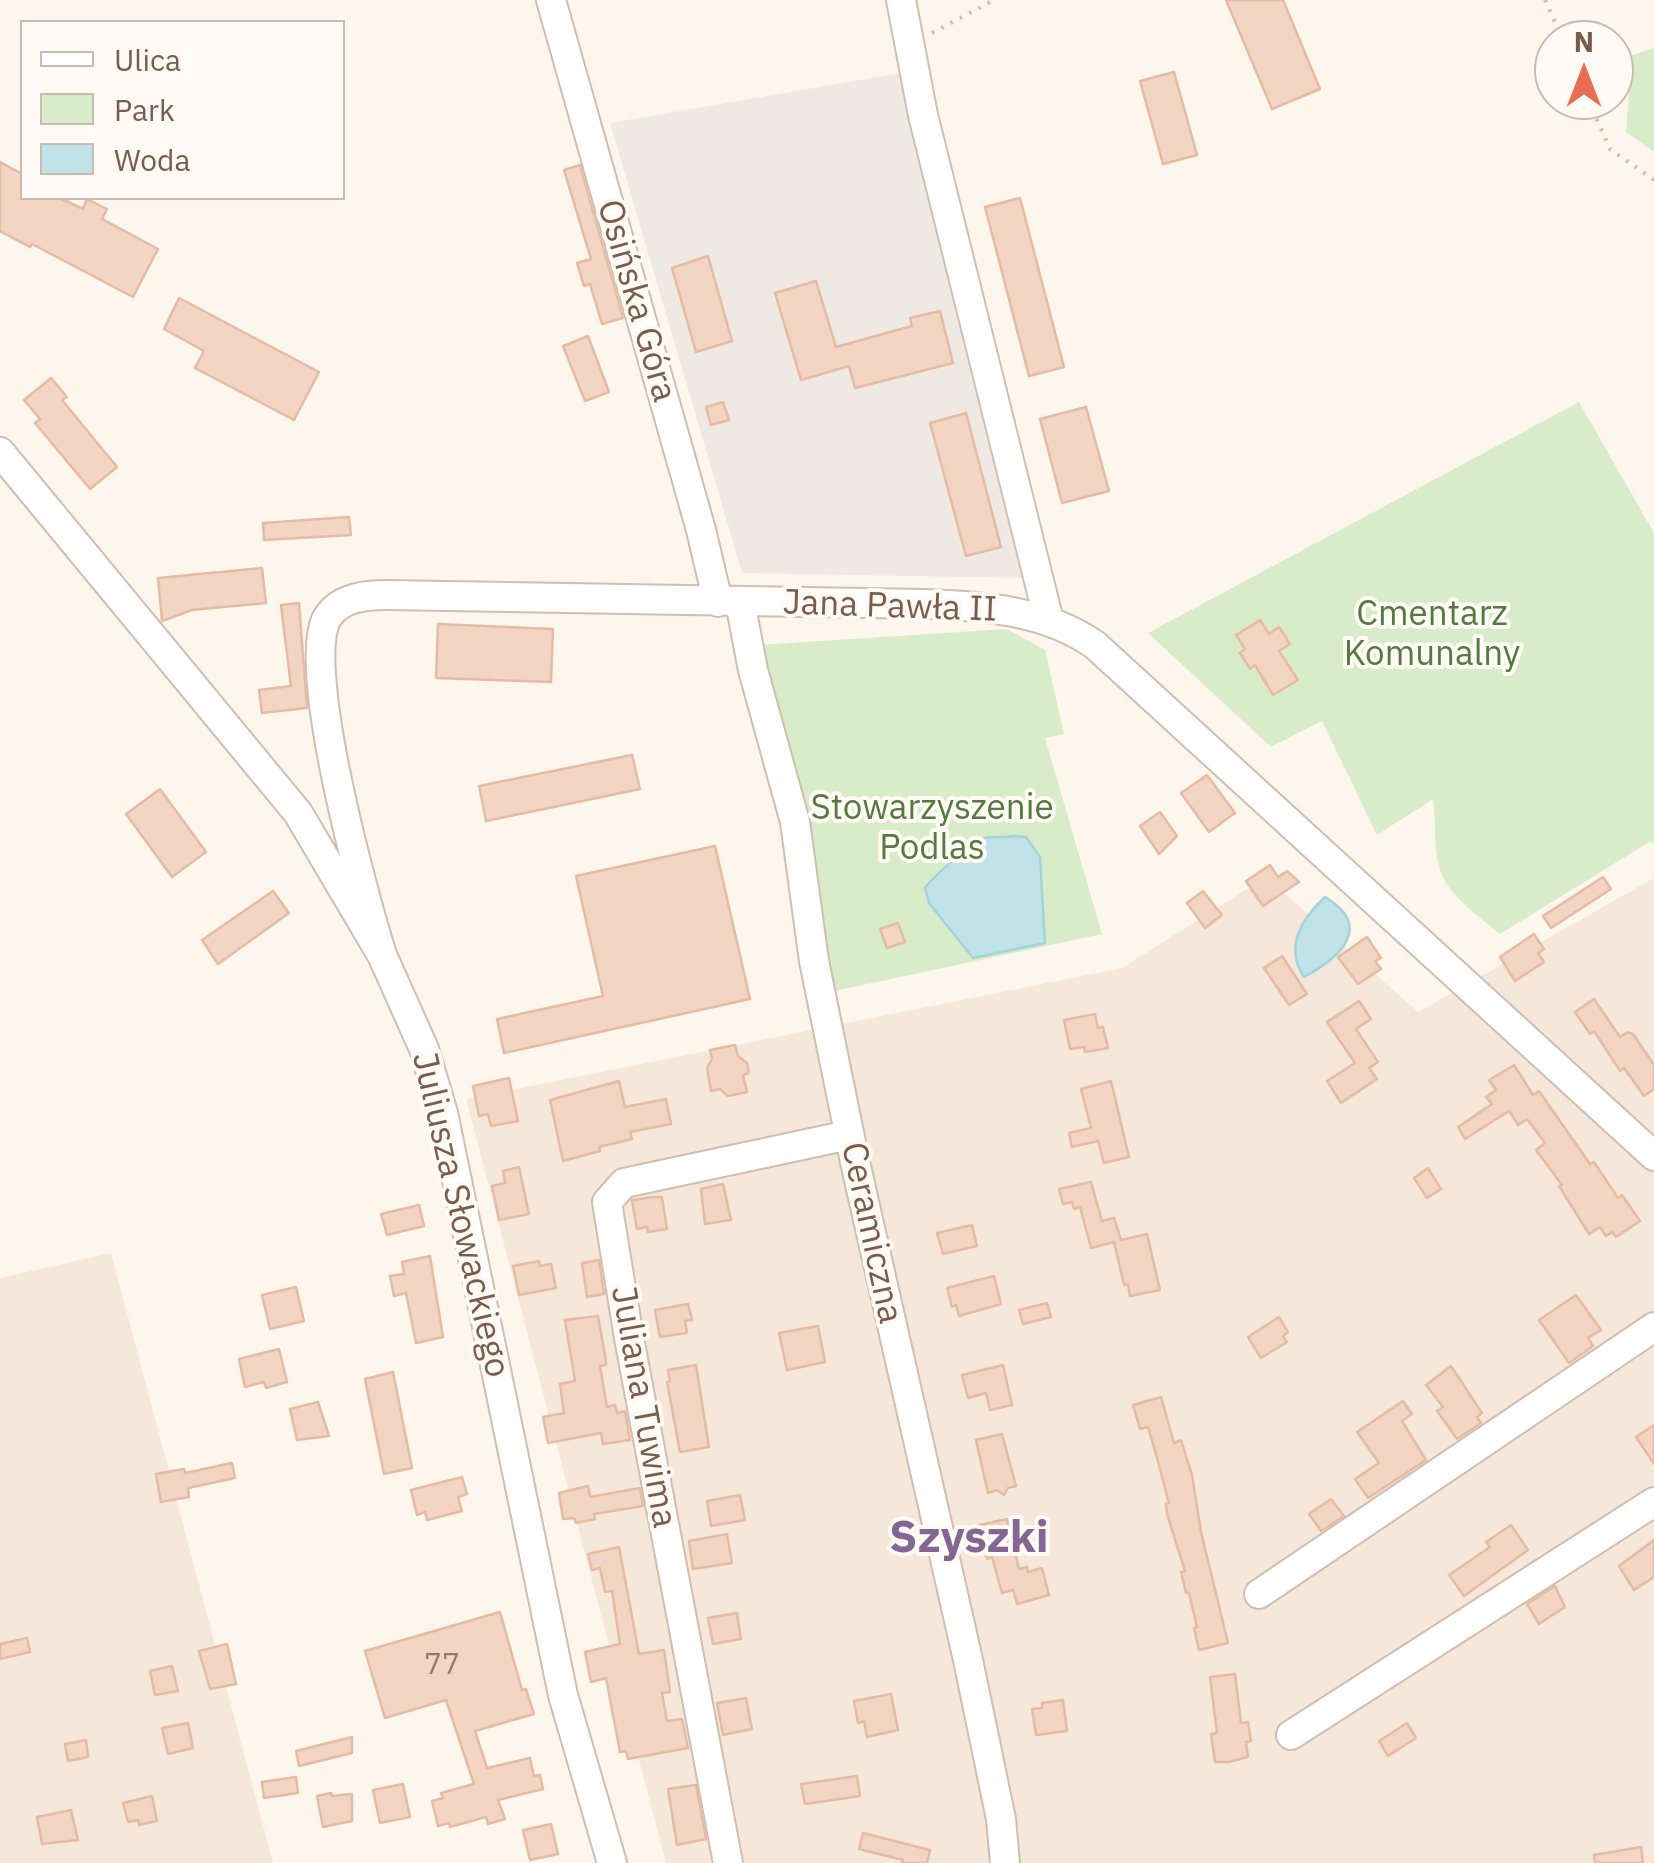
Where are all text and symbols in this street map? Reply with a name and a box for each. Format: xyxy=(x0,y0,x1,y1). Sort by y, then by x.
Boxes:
legend xyxy=(20,20,345,200)
north arrow xyxy=(1534,20,1634,120)
text: N xyxy=(1574,23,1594,60)
text: Ulica xyxy=(114,40,181,79)
text: Park xyxy=(114,90,175,129)
text: Woda xyxy=(114,140,191,179)
street label: Osińska Góra xyxy=(587,195,685,407)
street label: Jana Pawła II xyxy=(782,582,998,632)
park label: Cmentarz Komunalny xyxy=(1344,594,1520,676)
park label: Stowarzyszenie Podlas xyxy=(810,788,1054,870)
street label: Juliusza Słowackiego xyxy=(402,1048,518,1382)
street label: Ceramiczna xyxy=(831,1139,911,1327)
street label: Juliana Tuwima xyxy=(601,1283,685,1531)
district label: Szyszki xyxy=(889,1512,1049,1566)
house number: 77 xyxy=(424,1647,460,1683)

